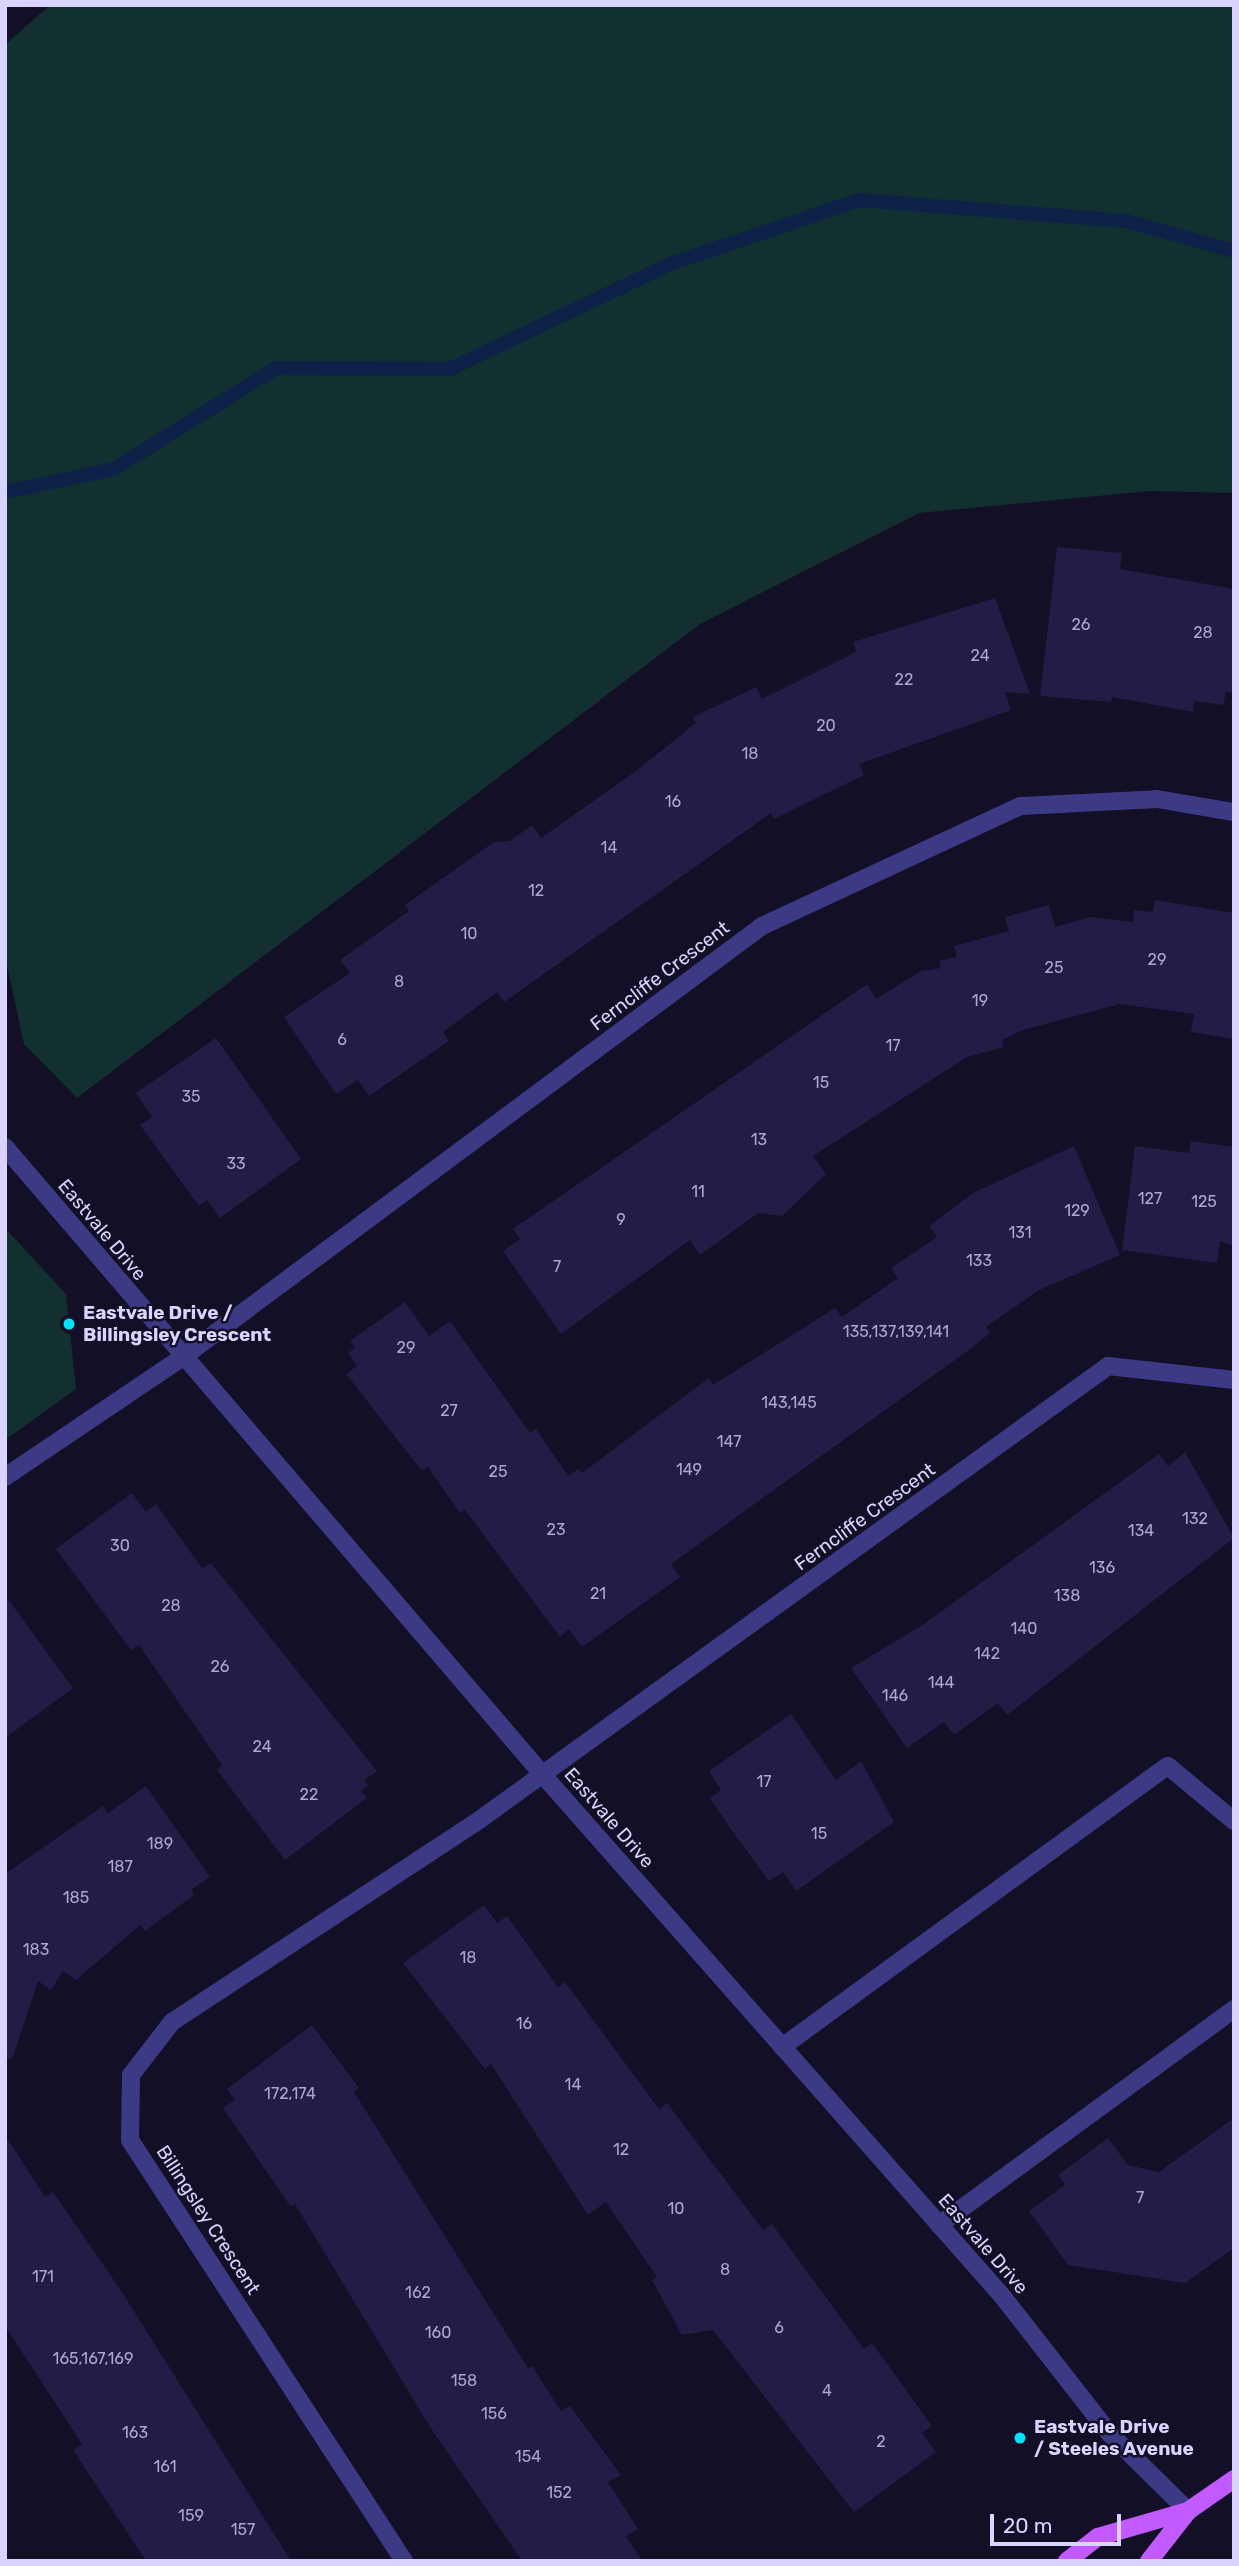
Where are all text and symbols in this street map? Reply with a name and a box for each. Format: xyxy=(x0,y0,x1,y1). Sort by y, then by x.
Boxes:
house number: 26 xyxy=(1071,615,1091,635)
house number: 28 xyxy=(1193,623,1213,643)
house number: 24 xyxy=(970,646,990,666)
house number: 22 xyxy=(895,670,913,690)
house number: 20 xyxy=(816,716,836,736)
house number: 18 xyxy=(741,744,759,764)
house number: 16 xyxy=(665,792,681,812)
house number: 14 xyxy=(601,838,617,858)
house number: 12 xyxy=(528,881,544,901)
street label: Ferncliffe Crescent xyxy=(586,916,734,1036)
house number: 10 xyxy=(460,924,478,944)
house number: 29 xyxy=(1148,950,1166,970)
house number: 25 xyxy=(1045,958,1063,978)
house number: 8 xyxy=(394,972,404,992)
house number: 19 xyxy=(972,991,988,1011)
house number: 6 xyxy=(337,1030,347,1050)
house number: 17 xyxy=(885,1036,901,1056)
house number: 15 xyxy=(813,1073,829,1093)
house number: 35 xyxy=(181,1087,201,1107)
house number: 13 xyxy=(751,1130,767,1150)
house number: 33 xyxy=(226,1154,246,1174)
street label: Eastvale Drive xyxy=(53,1175,151,1285)
house number: 11 xyxy=(691,1182,705,1202)
house number: 127 xyxy=(1138,1189,1162,1209)
house number: 125 xyxy=(1191,1192,1217,1212)
house number: 129 xyxy=(1064,1201,1090,1221)
house number: 9 xyxy=(616,1210,626,1230)
house number: 131 xyxy=(1008,1223,1032,1243)
house number: 133 xyxy=(966,1251,992,1271)
house number: 7 xyxy=(553,1257,561,1277)
place label: Eastvale Drive / Billingsley Crescent xyxy=(83,1302,272,1346)
marker: Eastvale Drive / Billingsley Crescent xyxy=(61,1316,77,1332)
house number: 135,137,139,141 xyxy=(843,1322,949,1342)
house number: 29 xyxy=(397,1338,415,1358)
house number: 143,145 xyxy=(761,1393,817,1413)
house number: 27 xyxy=(440,1401,458,1421)
house number: 147 xyxy=(717,1432,741,1452)
street label: Ferncliffe Crescent xyxy=(790,1458,940,1576)
house number: 149 xyxy=(676,1460,702,1480)
house number: 25 xyxy=(489,1462,507,1482)
house number: 132 xyxy=(1182,1509,1208,1529)
house number: 23 xyxy=(546,1520,566,1540)
house number: 134 xyxy=(1128,1521,1154,1541)
house number: 30 xyxy=(110,1536,130,1556)
house number: 136 xyxy=(1089,1558,1115,1578)
house number: 21 xyxy=(590,1584,606,1604)
house number: 138 xyxy=(1054,1586,1080,1606)
house number: 28 xyxy=(161,1596,181,1616)
house number: 140 xyxy=(1011,1619,1037,1639)
house number: 142 xyxy=(974,1644,1000,1664)
house number: 26 xyxy=(210,1657,230,1677)
house number: 144 xyxy=(928,1673,954,1693)
house number: 146 xyxy=(882,1686,908,1706)
house number: 24 xyxy=(252,1737,272,1757)
street label: Eastvale Drive xyxy=(559,1763,659,1873)
house number: 17 xyxy=(756,1772,772,1792)
house number: 22 xyxy=(300,1785,318,1805)
house number: 15 xyxy=(811,1824,827,1844)
house number: 189 xyxy=(147,1834,173,1854)
house number: 187 xyxy=(107,1857,133,1877)
house number: 185 xyxy=(63,1888,89,1908)
house number: 183 xyxy=(23,1940,49,1960)
house number: 18 xyxy=(459,1948,477,1968)
house number: 16 xyxy=(516,2014,532,2034)
house number: 14 xyxy=(565,2075,581,2095)
house number: 172,174 xyxy=(264,2084,316,2104)
house number: 12 xyxy=(613,2140,629,2160)
street label: Billingsley Crescent xyxy=(151,2141,265,2299)
house number: 7 xyxy=(1136,2188,1144,2208)
street label: Eastvale Drive xyxy=(933,2189,1033,2299)
house number: 10 xyxy=(667,2199,685,2219)
house number: 8 xyxy=(720,2260,730,2280)
house number: 171 xyxy=(32,2267,54,2287)
house number: 162 xyxy=(405,2283,431,2303)
house number: 6 xyxy=(774,2318,784,2338)
house number: 160 xyxy=(425,2323,451,2343)
house number: 165,167,169 xyxy=(53,2349,133,2369)
house number: 158 xyxy=(451,2371,477,2391)
house number: 4 xyxy=(822,2381,832,2401)
house number: 156 xyxy=(481,2404,507,2424)
place label: Eastvale Drive / Steeles Avenue xyxy=(1034,2416,1194,2460)
house number: 163 xyxy=(122,2423,148,2443)
marker: Eastvale Drive / Steeles Avenue xyxy=(1012,2430,1028,2446)
house number: 2 xyxy=(876,2432,886,2452)
house number: 154 xyxy=(515,2447,541,2467)
house number: 161 xyxy=(154,2457,176,2477)
house number: 152 xyxy=(546,2483,572,2503)
scale bar xyxy=(994,2500,1125,2544)
house number: 159 xyxy=(178,2506,204,2526)
text: 20 m xyxy=(1003,2513,1052,2538)
house number: 157 xyxy=(231,2520,255,2540)

